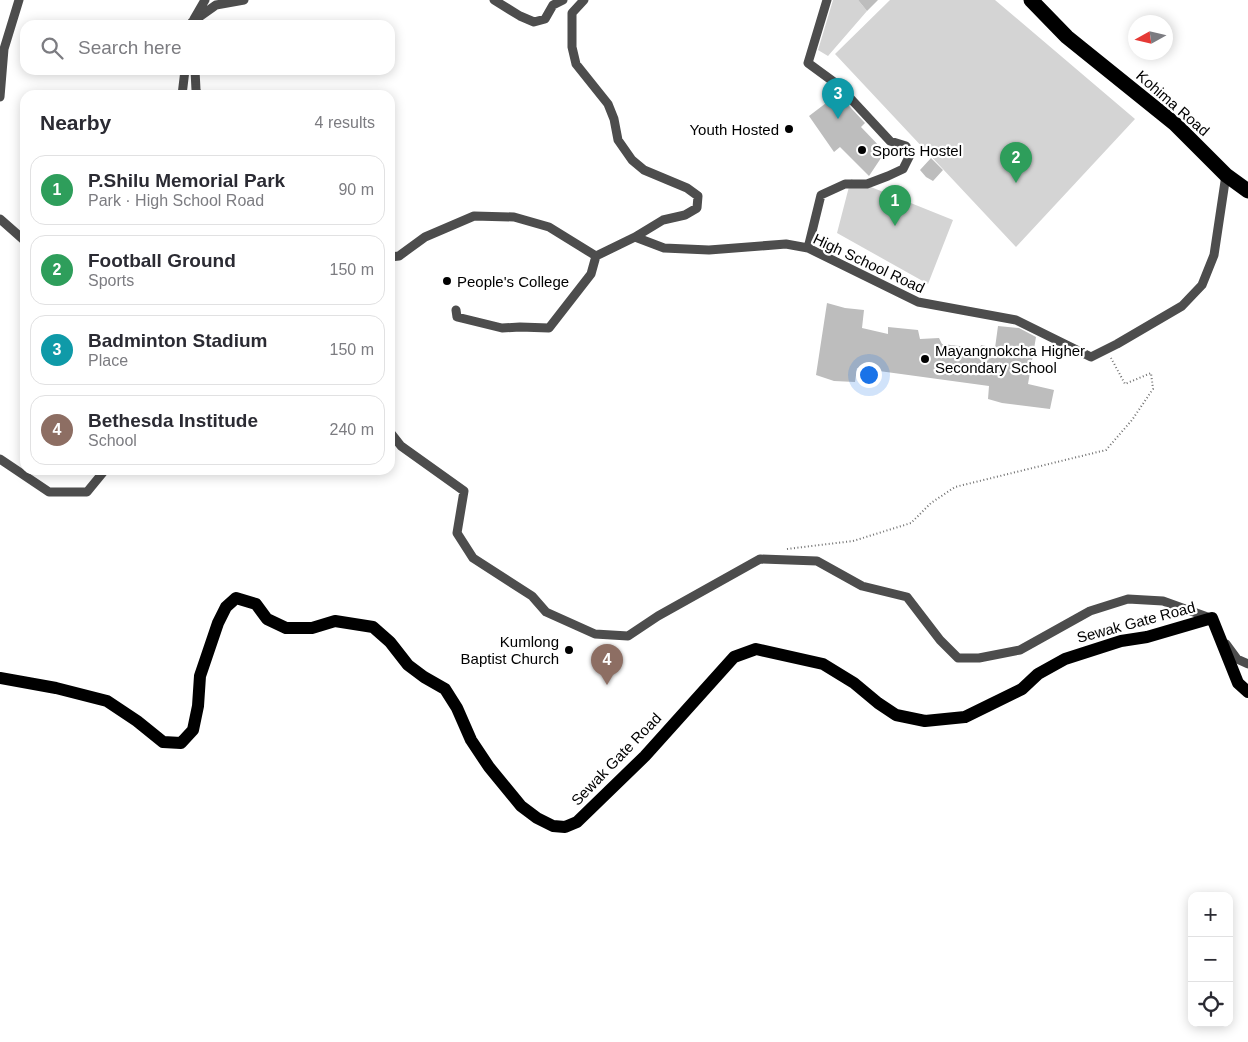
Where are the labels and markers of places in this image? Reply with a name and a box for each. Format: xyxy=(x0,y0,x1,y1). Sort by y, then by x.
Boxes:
pin: 3 xyxy=(822,78,854,119)
place label: Youth Hosted xyxy=(689,121,779,138)
marker: Youth Hosted xyxy=(783,123,795,135)
place label: Sports Hostel xyxy=(872,142,962,159)
pin: 2 xyxy=(1000,142,1032,183)
marker: Sports Hostel xyxy=(856,144,868,156)
pin: 1 xyxy=(879,185,911,226)
place label: People's College xyxy=(457,273,569,290)
marker: People's College xyxy=(441,275,453,287)
place label: Mayangnokcha Higher Secondary School xyxy=(935,342,1085,376)
marker: Mayangnokcha Higher Secondary School xyxy=(919,353,931,365)
place label: Kumlong Baptist Church xyxy=(461,633,559,667)
marker: Kumlong Baptist Church xyxy=(563,644,575,656)
pin: 4 xyxy=(591,644,623,685)

